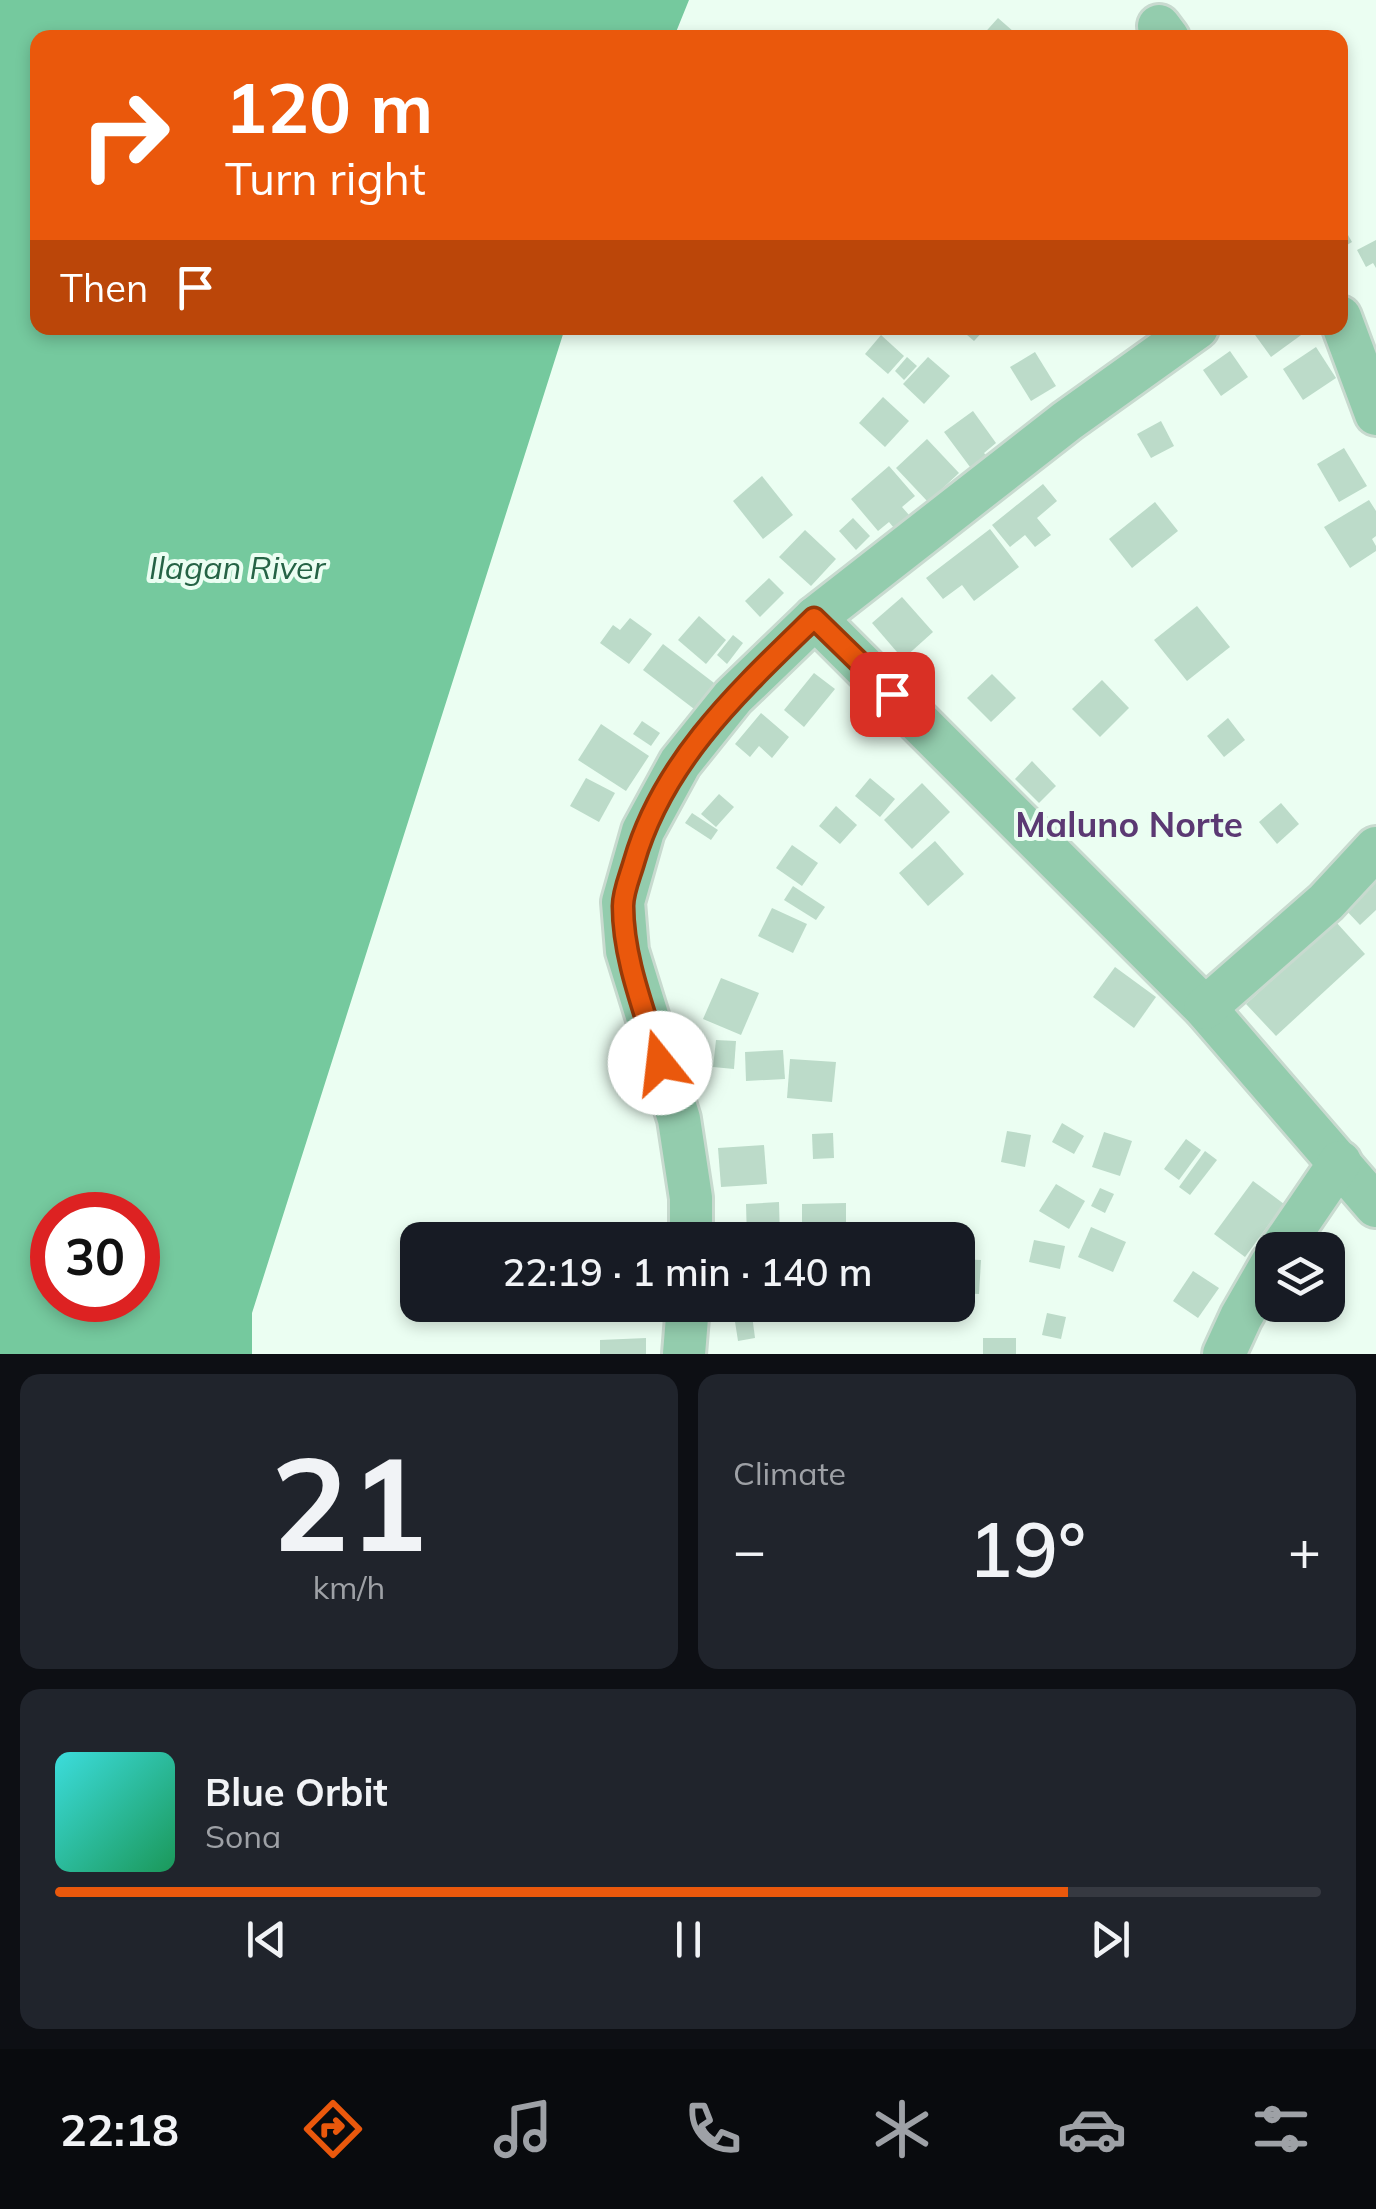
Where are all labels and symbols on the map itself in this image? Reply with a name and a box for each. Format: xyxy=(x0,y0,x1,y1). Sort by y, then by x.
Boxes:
water label: Ilagan River xyxy=(149,547,327,587)
pin xyxy=(850,652,935,737)
district label: Maluno Norte xyxy=(1015,802,1243,846)
position arrow xyxy=(608,1011,712,1115)
speed limit sign: 30 xyxy=(30,1192,160,1322)

